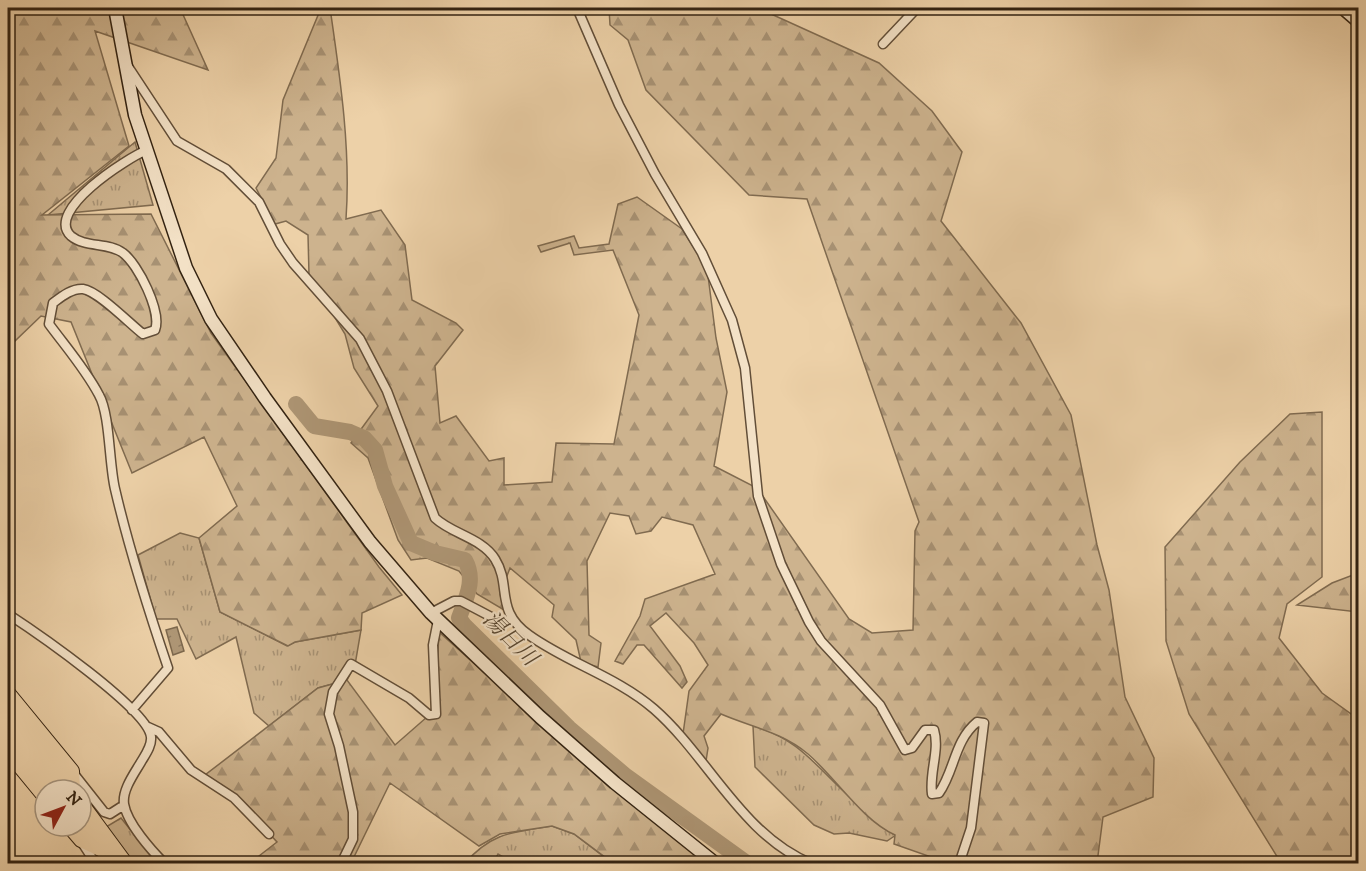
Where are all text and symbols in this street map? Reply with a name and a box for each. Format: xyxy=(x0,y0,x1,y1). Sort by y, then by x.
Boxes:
water label: 湯日川 xyxy=(477,606,544,673)
north arrow xyxy=(33,778,93,838)
text: N xyxy=(62,787,85,810)

